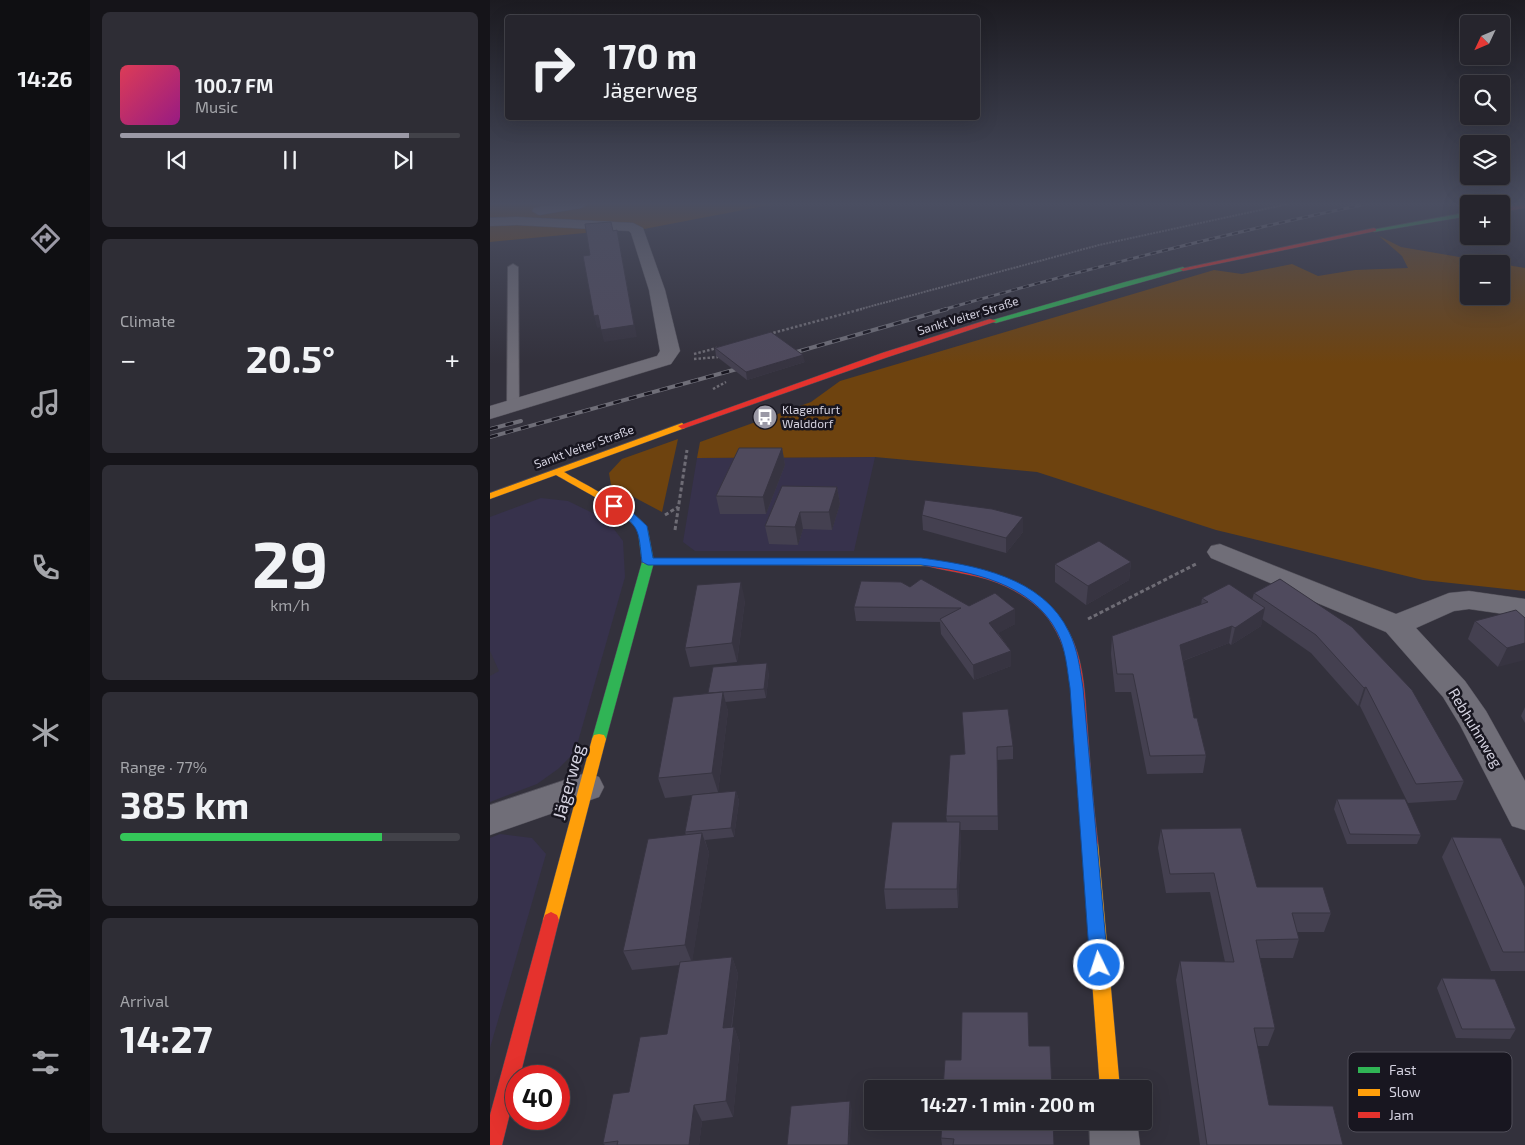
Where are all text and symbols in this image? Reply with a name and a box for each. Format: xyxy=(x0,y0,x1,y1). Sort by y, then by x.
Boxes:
north arrow xyxy=(1460,15,1510,65)
map controls xyxy=(1460,15,1510,305)
text: 170 m xyxy=(603,34,697,76)
icon: right xyxy=(520,35,585,100)
text: 14:26 xyxy=(18,65,72,91)
text: 100.7 FM xyxy=(195,74,273,97)
button: search xyxy=(1460,75,1510,125)
text: Jägerweg xyxy=(603,76,698,102)
text: Music xyxy=(195,97,238,116)
button: layers xyxy=(1460,135,1510,185)
icon: previous xyxy=(163,146,191,174)
icon: pause xyxy=(276,146,304,174)
icon: next xyxy=(389,146,417,174)
button: + xyxy=(1460,195,1510,245)
icon: directions xyxy=(28,221,63,256)
button: − xyxy=(1460,255,1510,305)
street label: Sankt Veiter Straße xyxy=(915,293,1020,337)
text: Climate xyxy=(120,311,175,330)
text: 20.5° xyxy=(246,335,335,381)
text: − xyxy=(120,342,136,376)
text: + xyxy=(445,342,460,376)
icon: music xyxy=(28,386,63,421)
place label: Klagenfurt Walddorf xyxy=(782,402,841,430)
bus stop icon: Klagenfurt Walddorf xyxy=(752,404,778,430)
street label: Sankt Veiter Straße xyxy=(532,422,635,471)
pin xyxy=(593,485,635,527)
icon: arrive xyxy=(600,492,628,520)
text: 29 xyxy=(252,523,328,601)
icon: phone xyxy=(28,550,63,585)
text: km/h xyxy=(270,595,310,614)
street label: Rebhuhnweg xyxy=(1445,685,1507,771)
icon: climate xyxy=(28,715,63,750)
street label: Jägerweg xyxy=(547,742,589,822)
text: Range · 77% xyxy=(120,757,207,776)
text: 385 km xyxy=(120,781,249,827)
icon: car xyxy=(28,880,63,915)
position arrow xyxy=(1072,938,1124,990)
text: Arrival xyxy=(120,991,169,1010)
text: 14:27 xyxy=(120,1015,213,1061)
icon: filters xyxy=(28,1045,63,1080)
legend xyxy=(1348,1052,1512,1132)
text: Fast xyxy=(1389,1061,1416,1078)
speed limit sign: 40 xyxy=(505,1065,570,1130)
text: Slow xyxy=(1389,1083,1421,1100)
text: 14:27 · 1 min · 200 m xyxy=(921,1093,1095,1116)
text: Jam xyxy=(1389,1106,1414,1123)

